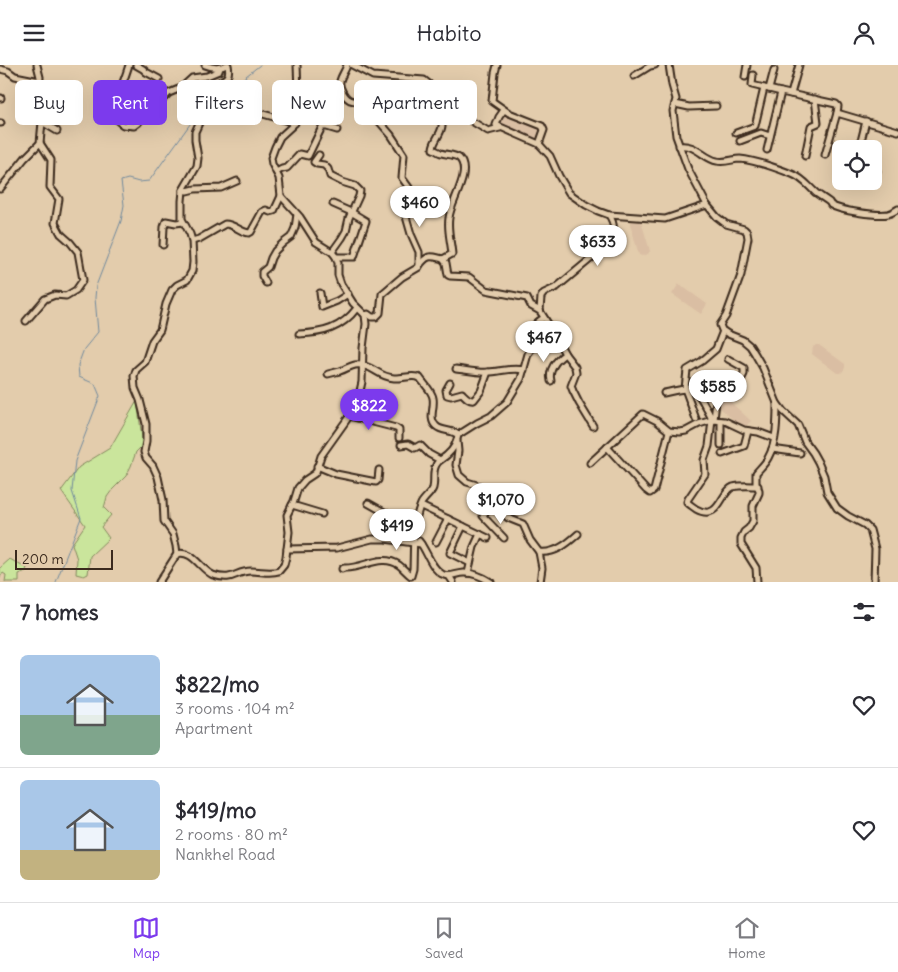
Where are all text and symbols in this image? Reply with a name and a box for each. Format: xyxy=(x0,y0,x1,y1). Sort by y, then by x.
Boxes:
icon: menu xyxy=(20,19,48,47)
text: Habito xyxy=(416,19,482,47)
icon: person xyxy=(850,19,878,47)
chip: Buy xyxy=(15,80,83,125)
chip: Rent xyxy=(93,80,167,125)
chip: Filters xyxy=(177,80,262,125)
chip: New xyxy=(272,80,344,125)
chip: Apartment xyxy=(354,80,477,125)
map controls xyxy=(832,140,882,190)
button: locate xyxy=(832,140,882,190)
pin: $460 xyxy=(390,185,450,228)
text: $460 xyxy=(401,192,439,212)
pin: $633 xyxy=(568,225,628,267)
text: $633 xyxy=(580,231,616,251)
pin: $467 xyxy=(514,321,574,363)
text: $467 xyxy=(526,327,562,347)
pin: $585 xyxy=(688,369,748,412)
text: $585 xyxy=(700,376,736,396)
pin: $822 xyxy=(339,389,399,431)
text: $822 xyxy=(351,395,387,415)
pin: $1,070 xyxy=(460,483,542,525)
text: $1,070 xyxy=(478,489,524,509)
pin: $419 xyxy=(367,509,427,551)
text: $419 xyxy=(380,515,414,535)
scale bar xyxy=(15,547,112,570)
text: 200 m xyxy=(22,550,64,568)
icon: filters xyxy=(850,598,878,626)
text: 7 homes xyxy=(20,599,99,626)
text: $822/mo xyxy=(175,671,259,698)
icon: home xyxy=(60,675,120,735)
icon: heart xyxy=(850,691,878,719)
text: 3 rooms · 104 m² xyxy=(175,698,295,718)
text: Apartment xyxy=(175,718,253,738)
text: $419/mo xyxy=(175,797,256,824)
icon: home xyxy=(60,800,120,860)
icon: heart xyxy=(850,816,878,844)
text: 2 rooms · 80 m² xyxy=(175,824,288,844)
text: Nankhel Road xyxy=(175,844,275,864)
tab: Map xyxy=(132,914,160,962)
tab: Saved xyxy=(425,914,463,962)
tab: Home xyxy=(728,914,766,962)

